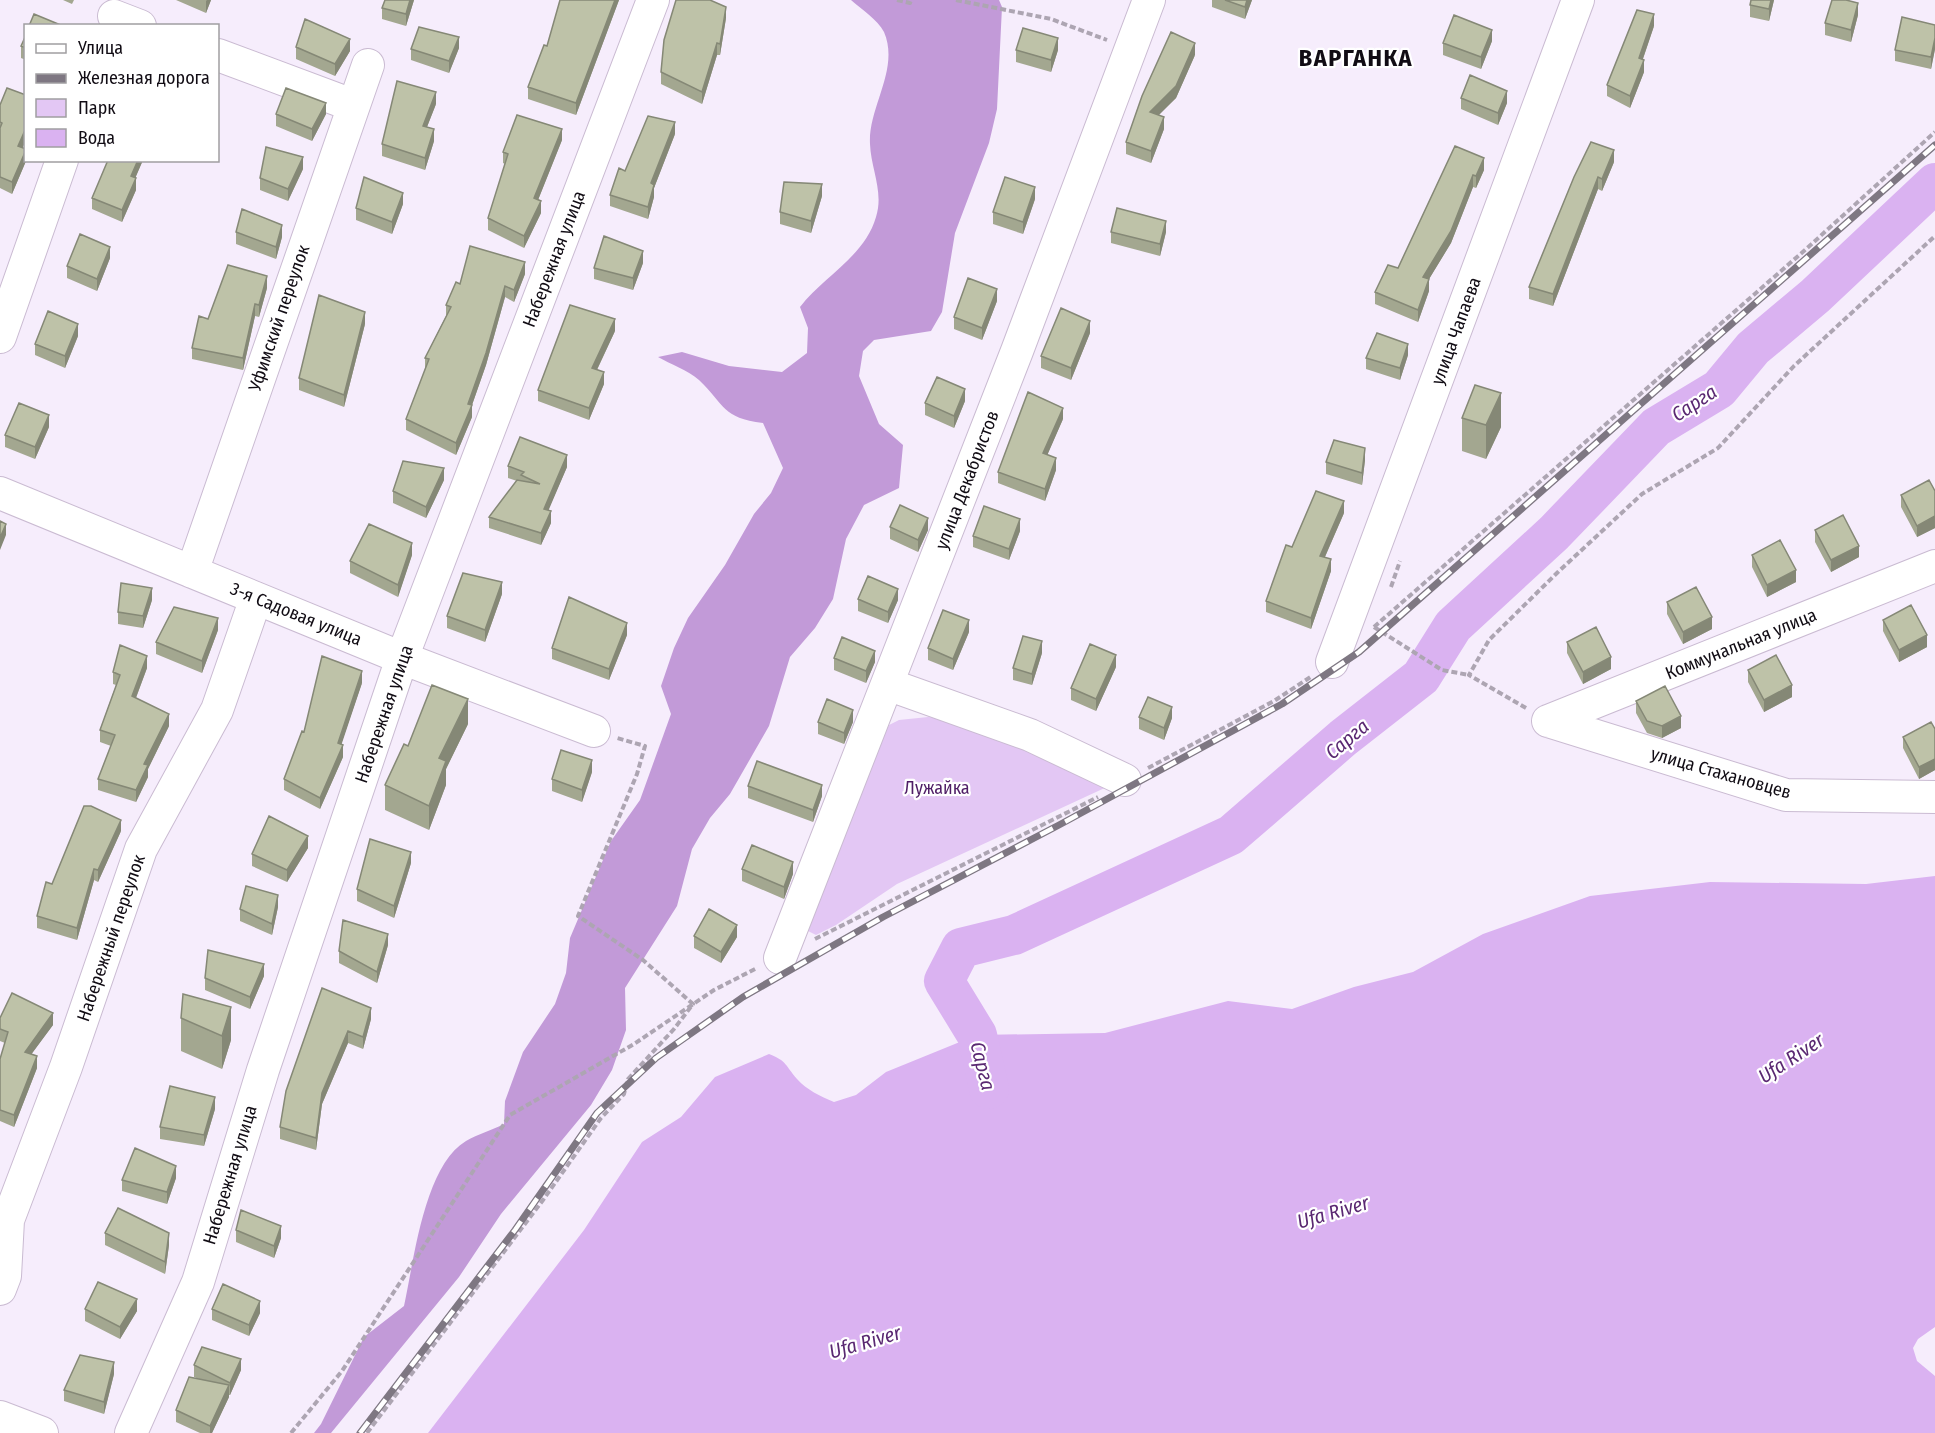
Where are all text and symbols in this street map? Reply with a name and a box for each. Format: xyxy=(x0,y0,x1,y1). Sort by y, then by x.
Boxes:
legend xyxy=(24,24,219,162)
text: Улица xyxy=(77,37,123,59)
district label: ВАРГАНКА xyxy=(1299,44,1413,72)
text: Железная дорога xyxy=(78,67,210,89)
text: Парк xyxy=(78,97,116,119)
text: Вода xyxy=(78,127,115,149)
street label: Набережная улица xyxy=(518,187,590,330)
street label: Уфимский переулок xyxy=(243,241,315,395)
street label: улица Чапаева xyxy=(1426,274,1486,388)
water label: Сарга xyxy=(1667,380,1721,426)
street label: улица Декабристов xyxy=(930,407,1004,553)
street label: 3-я Садовая улица xyxy=(227,578,365,650)
street label: Коммунальная улица xyxy=(1662,604,1820,684)
street label: Набережная улица xyxy=(350,642,418,786)
water label: Сарга xyxy=(1320,714,1374,764)
street label: улица Стахановцев xyxy=(1648,742,1794,804)
park label: Лужайка xyxy=(904,777,970,799)
street label: Набережный переулок xyxy=(72,851,150,1024)
water label: Ufa River xyxy=(1754,1027,1829,1088)
water label: Сарга xyxy=(965,1039,1001,1093)
street label: Набережная улица xyxy=(198,1103,262,1247)
water label: Ufa River xyxy=(1294,1190,1373,1234)
water label: Ufa River xyxy=(826,1320,905,1364)

